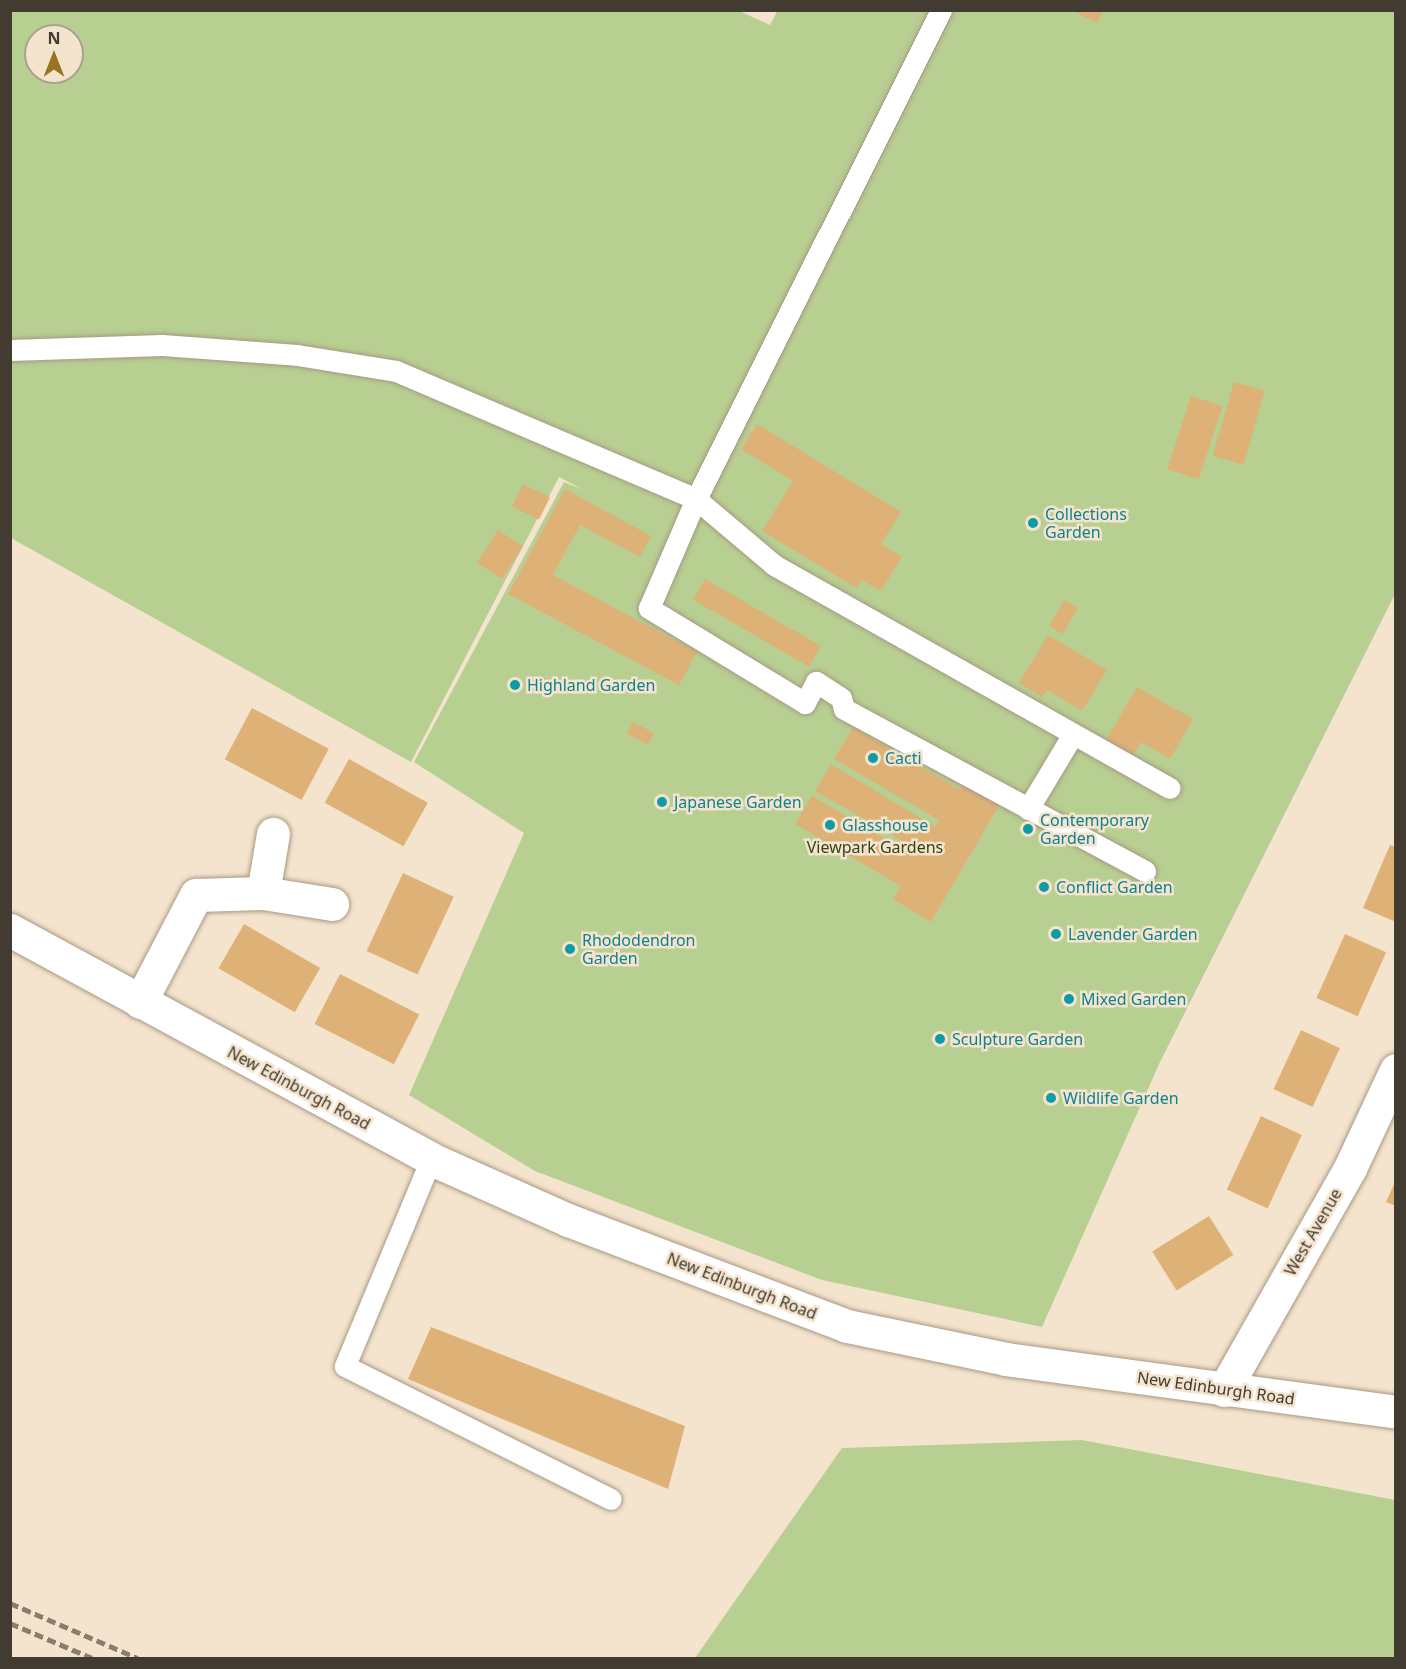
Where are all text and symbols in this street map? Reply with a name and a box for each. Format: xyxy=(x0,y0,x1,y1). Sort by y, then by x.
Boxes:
north arrow xyxy=(24,24,84,84)
text: N xyxy=(47,27,61,49)
place label: Collections Garden xyxy=(1045,504,1127,542)
marker: Collections Garden xyxy=(1026,516,1040,530)
place label: Highland Garden xyxy=(527,675,655,695)
marker: Highland Garden xyxy=(508,678,522,692)
place label: Cacti xyxy=(885,748,922,768)
marker: Cacti xyxy=(866,751,880,765)
place label: Japanese Garden xyxy=(674,792,802,812)
marker: Japanese Garden xyxy=(655,795,669,809)
place label: Contemporary Garden xyxy=(1040,810,1149,848)
place label: Glasshouse xyxy=(842,815,928,835)
marker: Glasshouse xyxy=(823,818,837,832)
marker: Contemporary Garden xyxy=(1021,822,1035,836)
park label: Viewpark Gardens xyxy=(807,837,943,857)
place label: Conflict Garden xyxy=(1056,877,1173,897)
marker: Conflict Garden xyxy=(1037,880,1051,894)
place label: Lavender Garden xyxy=(1068,924,1198,944)
marker: Lavender Garden xyxy=(1049,927,1063,941)
place label: Rhododendron Garden xyxy=(582,930,695,968)
marker: Rhododendron Garden xyxy=(563,942,577,956)
place label: Mixed Garden xyxy=(1081,989,1186,1009)
marker: Mixed Garden xyxy=(1062,992,1076,1006)
place label: Sculpture Garden xyxy=(952,1029,1083,1049)
marker: Sculpture Garden xyxy=(933,1032,947,1046)
street label: New Edinburgh Road xyxy=(224,1042,374,1134)
place label: Wildlife Garden xyxy=(1063,1088,1179,1108)
marker: Wildlife Garden xyxy=(1044,1091,1058,1105)
street label: West Avenue xyxy=(1280,1185,1346,1279)
street label: New Edinburgh Road xyxy=(664,1249,820,1323)
street label: New Edinburgh Road xyxy=(1136,1367,1296,1409)

